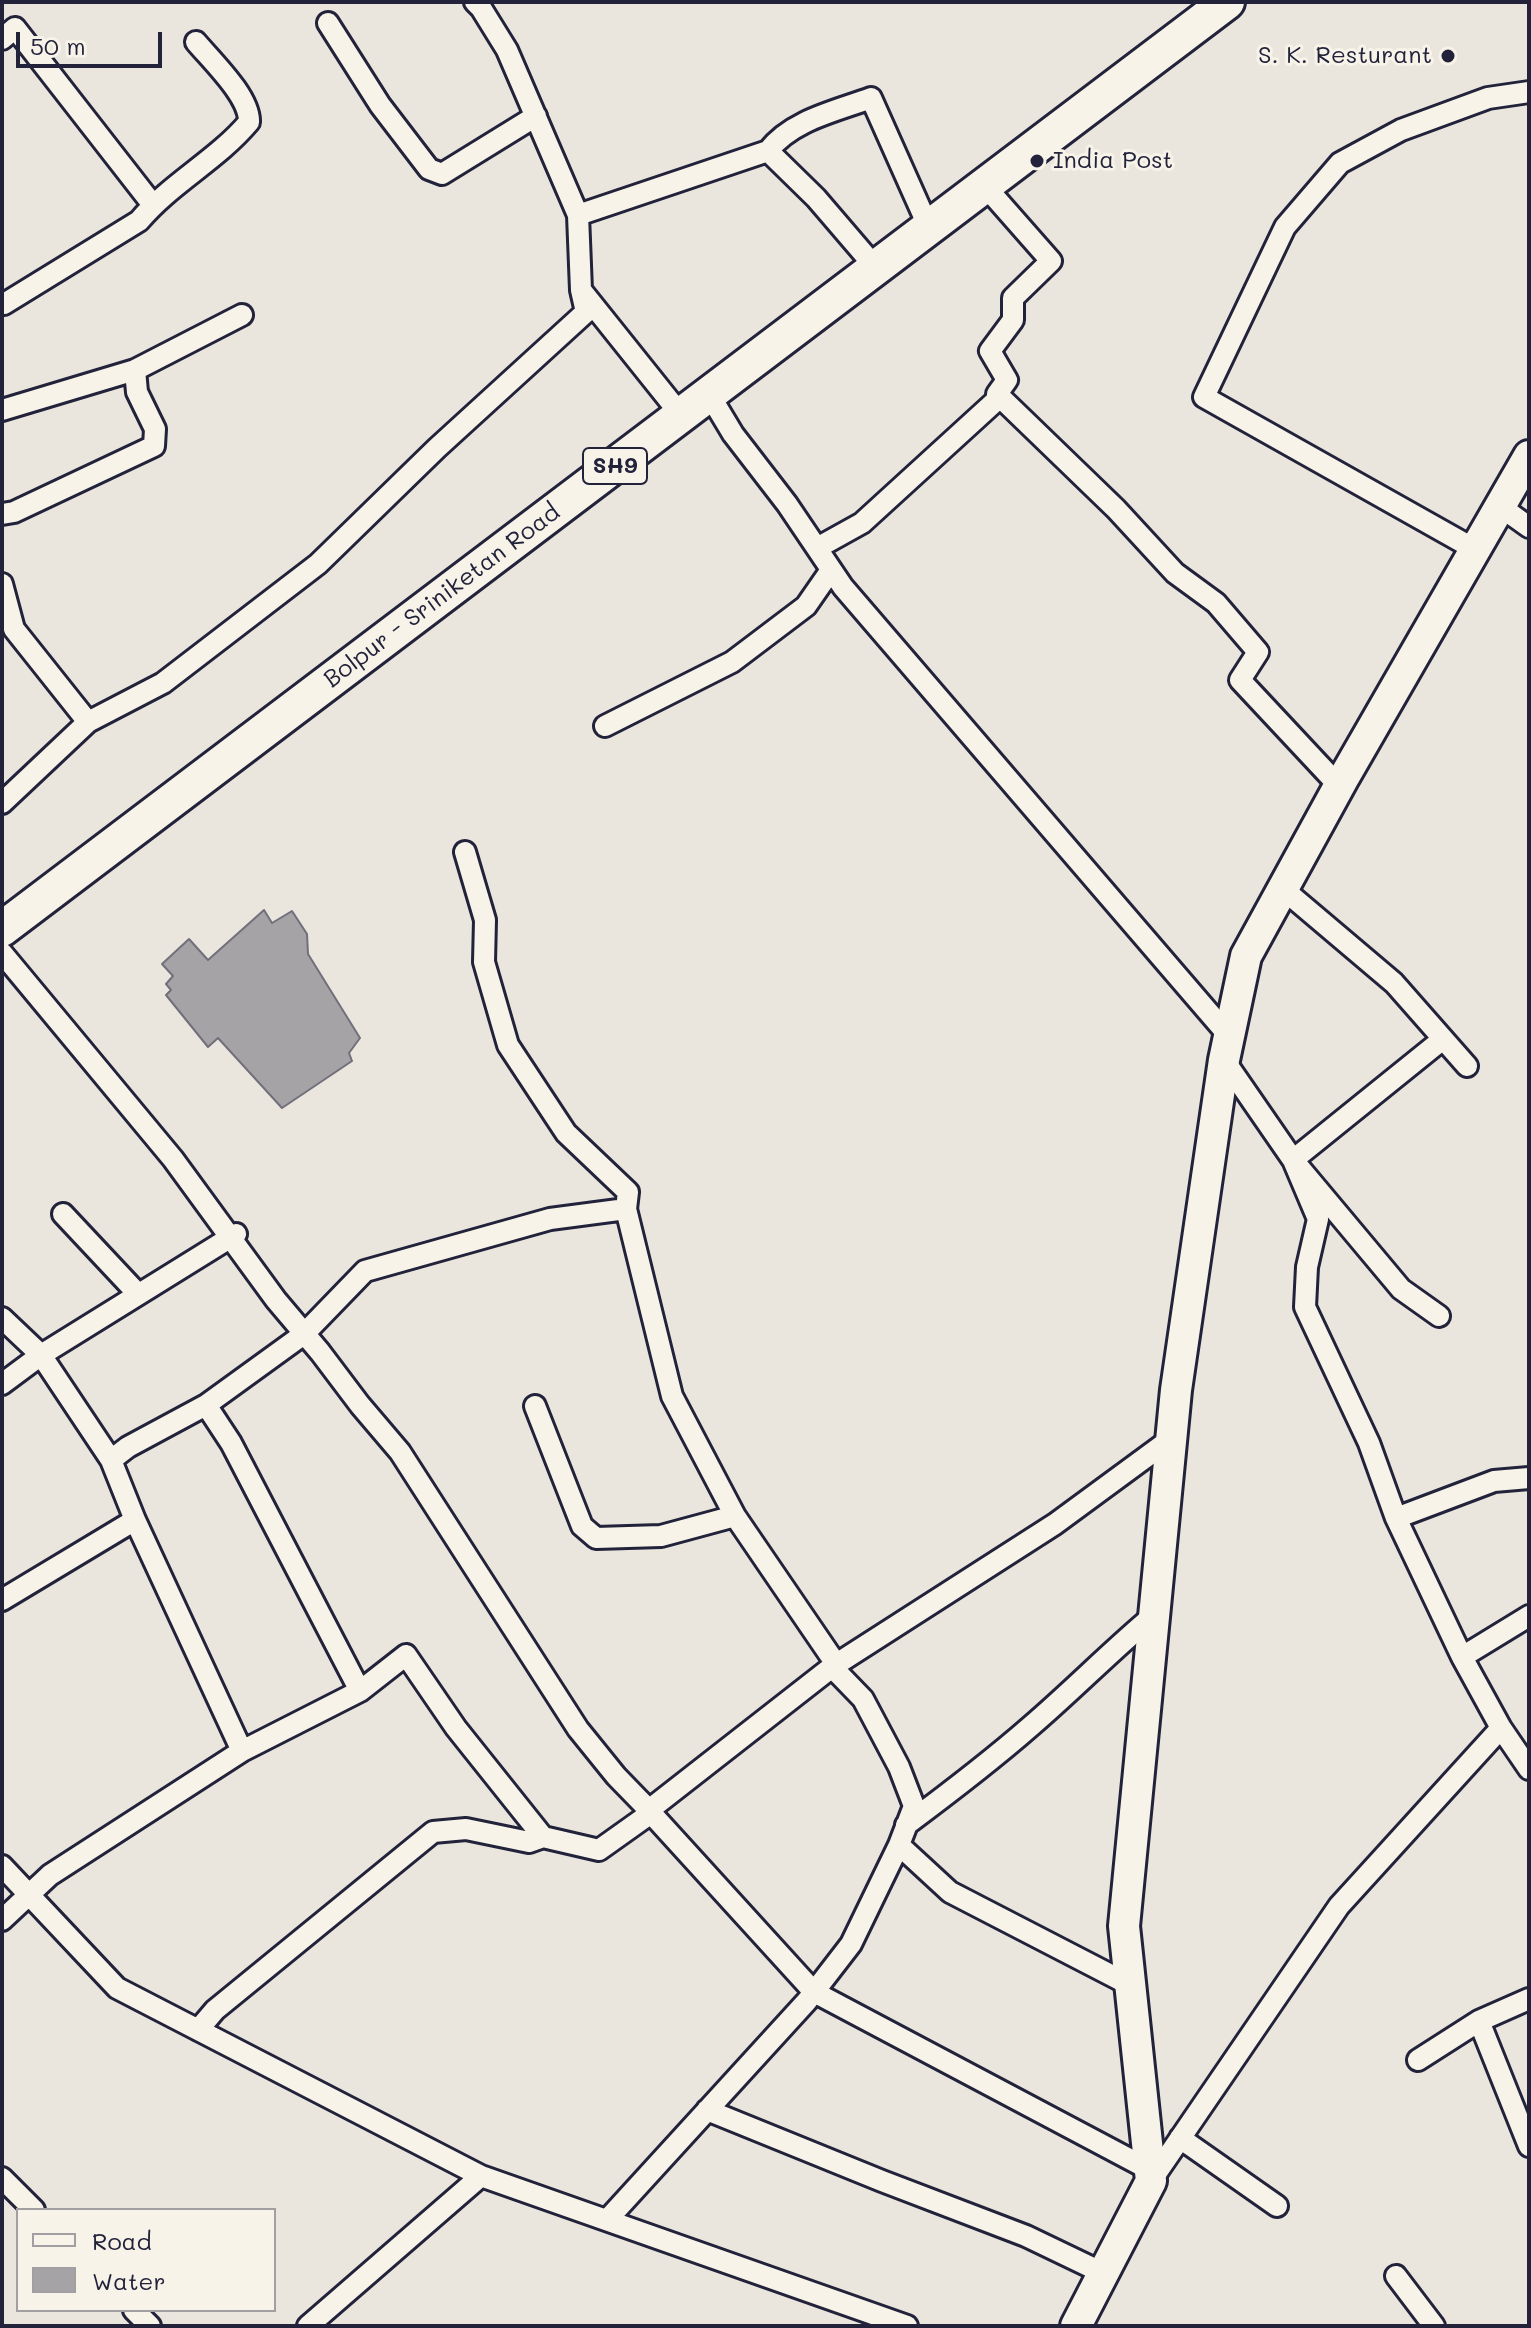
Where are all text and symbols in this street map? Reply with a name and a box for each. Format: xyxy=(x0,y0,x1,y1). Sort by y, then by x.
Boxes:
scale bar xyxy=(20,16,166,66)
text: 50 m xyxy=(30,30,86,61)
place label: S. K. Resturant xyxy=(1258,42,1432,70)
marker: S. K. Resturant xyxy=(1439,47,1457,65)
place label: India Post xyxy=(1053,147,1173,175)
marker: India Post xyxy=(1028,152,1046,170)
road number: SH9 xyxy=(583,448,647,484)
street label: Bolpur - Sriniketan Road xyxy=(318,498,566,694)
legend xyxy=(16,2208,276,2312)
text: Road xyxy=(92,2225,152,2256)
text: Water xyxy=(92,2265,166,2296)

